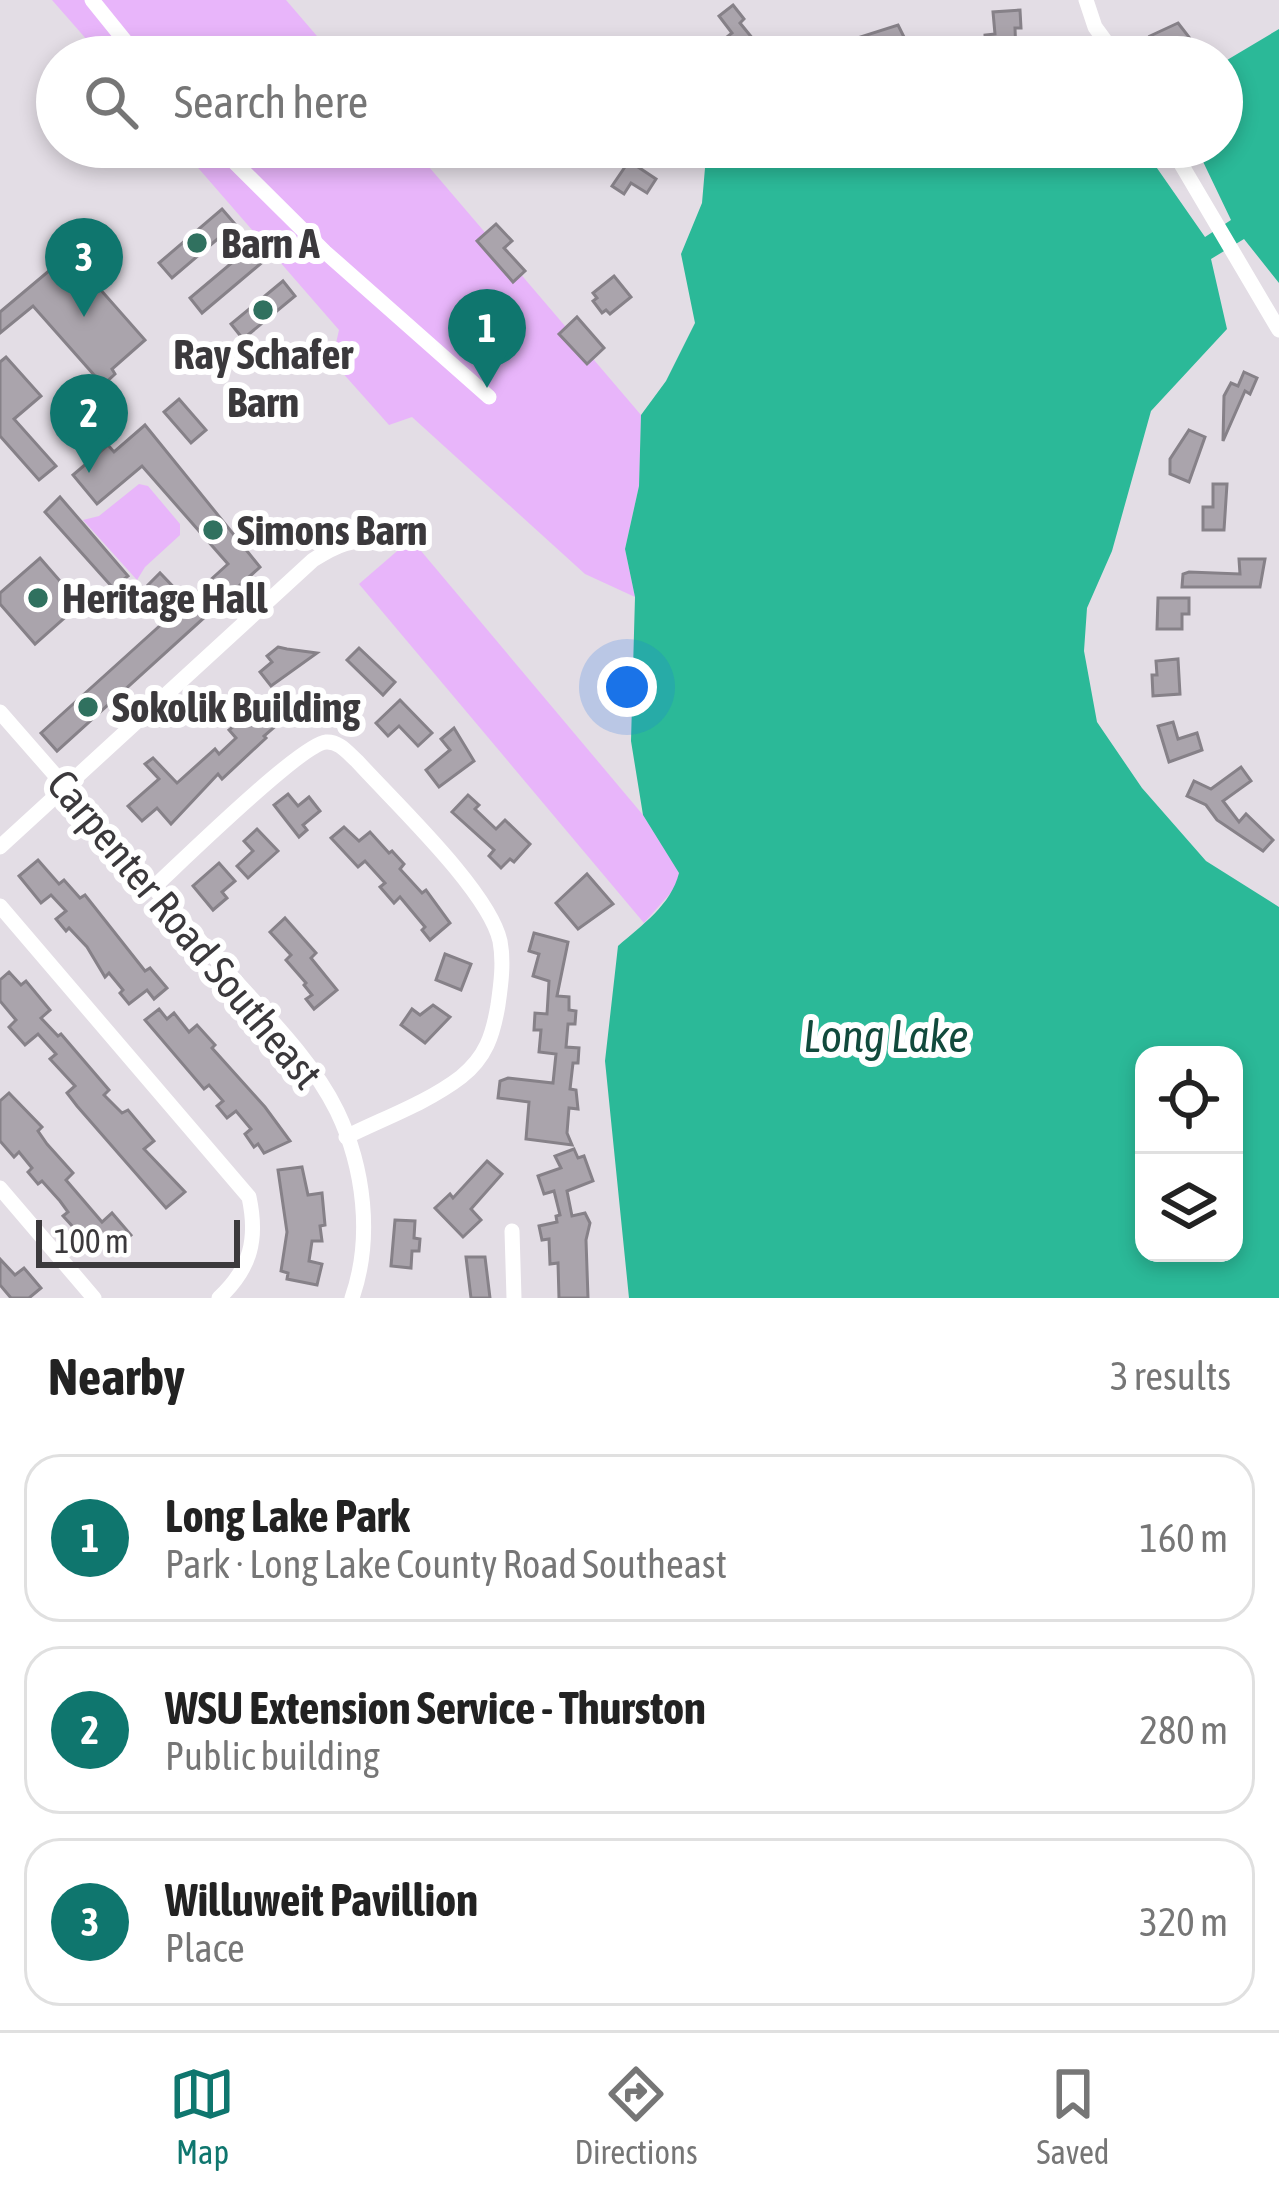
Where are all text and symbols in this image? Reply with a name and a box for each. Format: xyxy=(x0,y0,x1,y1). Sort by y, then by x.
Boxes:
search box xyxy=(36,36,1243,168)
icon: search xyxy=(78,69,144,135)
text: Search here xyxy=(174,76,368,128)
pin: 3 xyxy=(45,218,123,317)
place label: Barn A xyxy=(221,219,320,267)
marker: Barn A xyxy=(184,230,210,256)
pin: 1 xyxy=(448,289,526,388)
marker: Ray Schafer Barn xyxy=(250,297,276,323)
place label: Ray Schafer Barn xyxy=(173,330,354,426)
pin: 2 xyxy=(50,374,128,473)
place label: Simons Barn xyxy=(237,506,427,554)
marker: Simons Barn xyxy=(200,517,226,543)
place label: Heritage Hall xyxy=(62,574,268,622)
marker: Heritage Hall xyxy=(25,585,51,611)
your location xyxy=(597,657,657,717)
place label: Sokolik Building xyxy=(112,683,361,731)
marker: Sokolik Building xyxy=(75,694,101,720)
street label: Carpenter Road Southeast xyxy=(38,760,332,1098)
water label: Long Lake xyxy=(803,1010,969,1062)
map controls xyxy=(1135,1046,1243,1262)
button: locate xyxy=(1135,1046,1243,1154)
button: layers xyxy=(1135,1154,1243,1262)
scale bar xyxy=(36,1214,240,1267)
text: 100 m xyxy=(54,1222,129,1260)
text: Nearby xyxy=(48,1347,185,1406)
text: 3 results xyxy=(1110,1354,1231,1398)
text: Long Lake Park xyxy=(165,1490,410,1542)
text: 1 xyxy=(81,1516,99,1560)
text: 160 m xyxy=(1140,1516,1228,1560)
text: Park · Long Lake County Road Southeast xyxy=(165,1542,727,1586)
text: WSU Extension Service - Thurston xyxy=(165,1682,706,1734)
text: 2 xyxy=(81,1708,99,1752)
text: 280 m xyxy=(1140,1708,1228,1752)
text: Public building xyxy=(165,1734,380,1778)
text: Willuweit Pavillion xyxy=(165,1874,478,1926)
text: 3 xyxy=(81,1900,99,1944)
text: 320 m xyxy=(1140,1900,1228,1944)
text: Place xyxy=(165,1926,245,1970)
tab: Map xyxy=(169,2061,235,2171)
tab: Directions xyxy=(574,2061,698,2171)
tab: Saved xyxy=(1037,2061,1109,2171)

